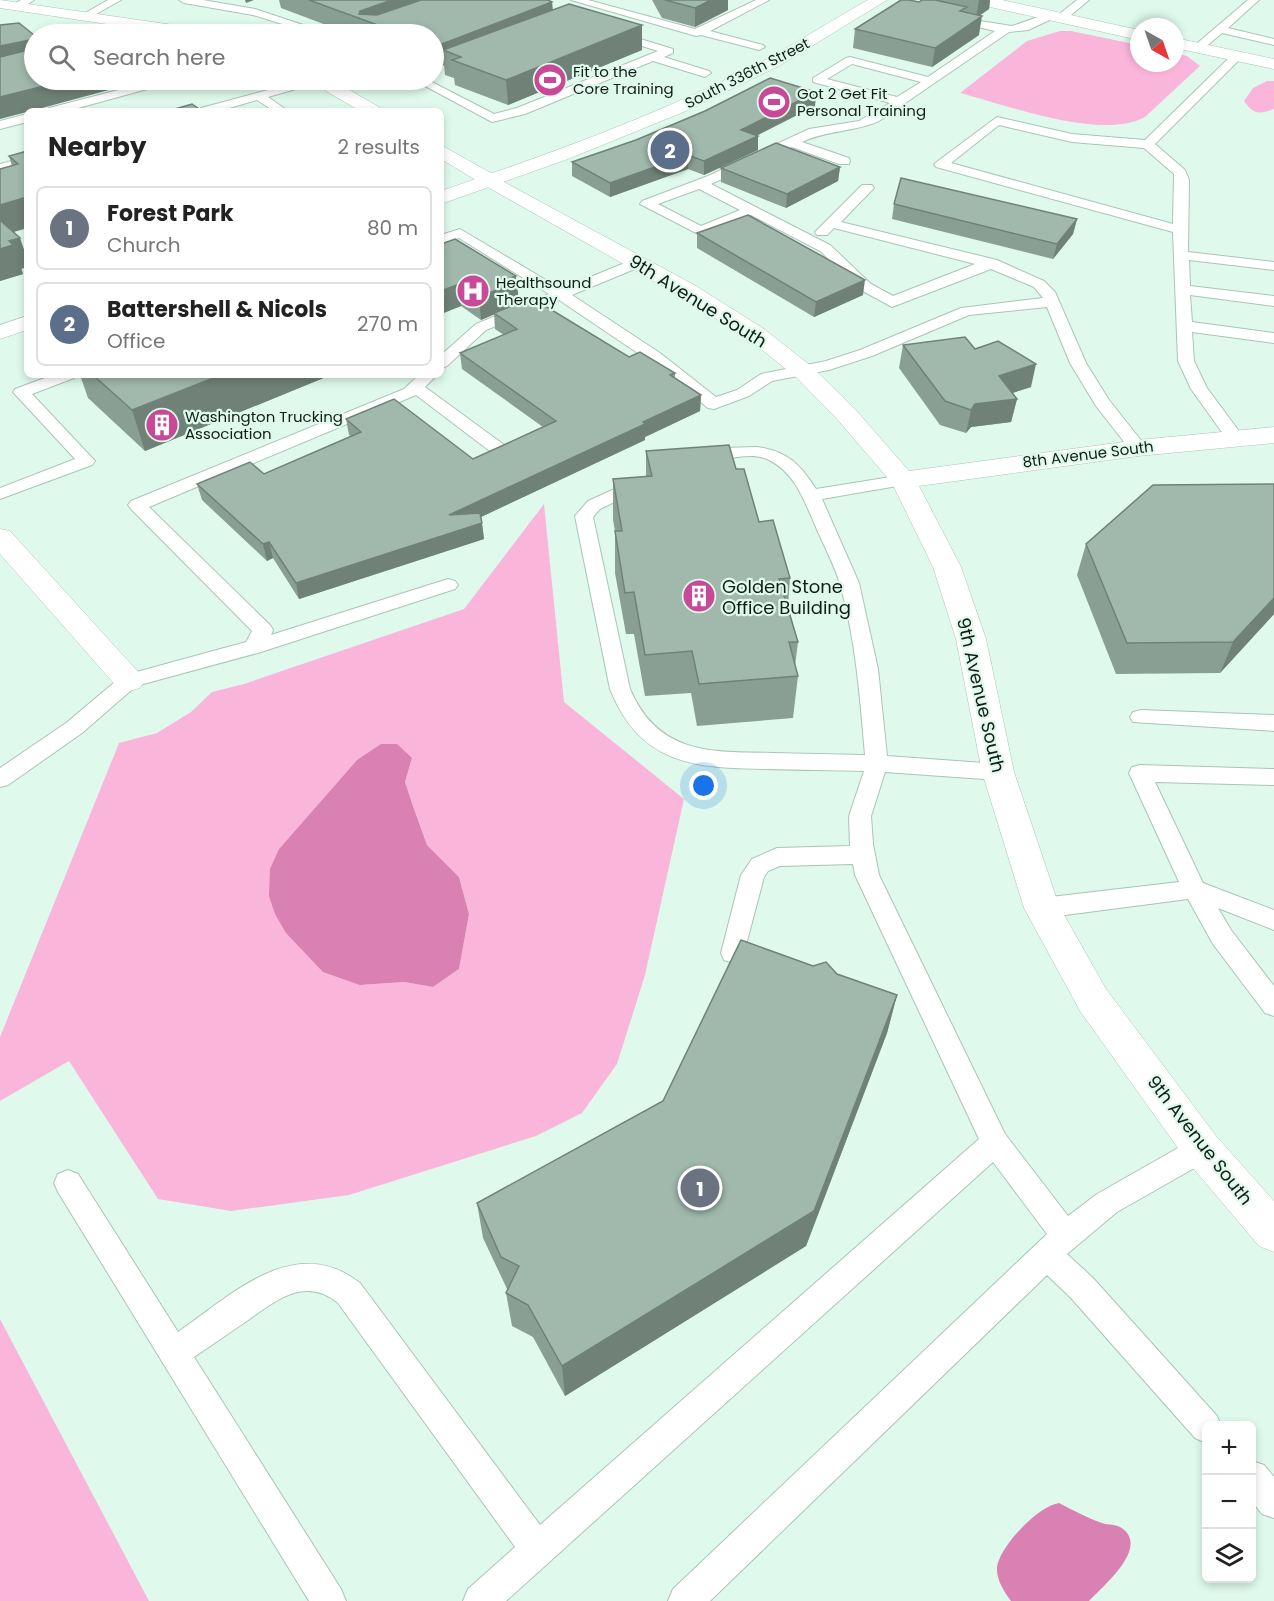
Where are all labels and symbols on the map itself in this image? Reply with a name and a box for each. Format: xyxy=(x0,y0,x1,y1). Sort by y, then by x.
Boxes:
north arrow xyxy=(1130,18,1184,72)
street label: South 336th Street xyxy=(681,32,813,114)
place label: Fit to the Core Training xyxy=(573,61,674,99)
sports icon: Fit to the Core Training xyxy=(532,62,568,98)
place label: Got 2 Get Fit Personal Training xyxy=(797,83,926,121)
sports icon: Got 2 Get Fit Personal Training xyxy=(756,84,792,120)
pin: 2 xyxy=(650,128,690,172)
street label: 9th Avenue South xyxy=(624,248,772,354)
place label: Healthsound Therapy xyxy=(496,272,591,310)
hospital icon: Healthsound Therapy xyxy=(455,273,491,309)
place label: Washington Trucking Association xyxy=(185,406,343,444)
building icon: Washington Trucking Association xyxy=(144,407,180,443)
street label: 8th Avenue South xyxy=(1021,436,1155,472)
place label: Golden Stone Office Building xyxy=(722,574,851,620)
building icon: Golden Stone Office Building xyxy=(681,578,717,614)
street label: 9th Avenue South xyxy=(951,615,1011,775)
your location xyxy=(689,771,718,800)
street label: 9th Avenue South xyxy=(1141,1070,1259,1210)
pin: 1 xyxy=(680,1166,720,1210)

